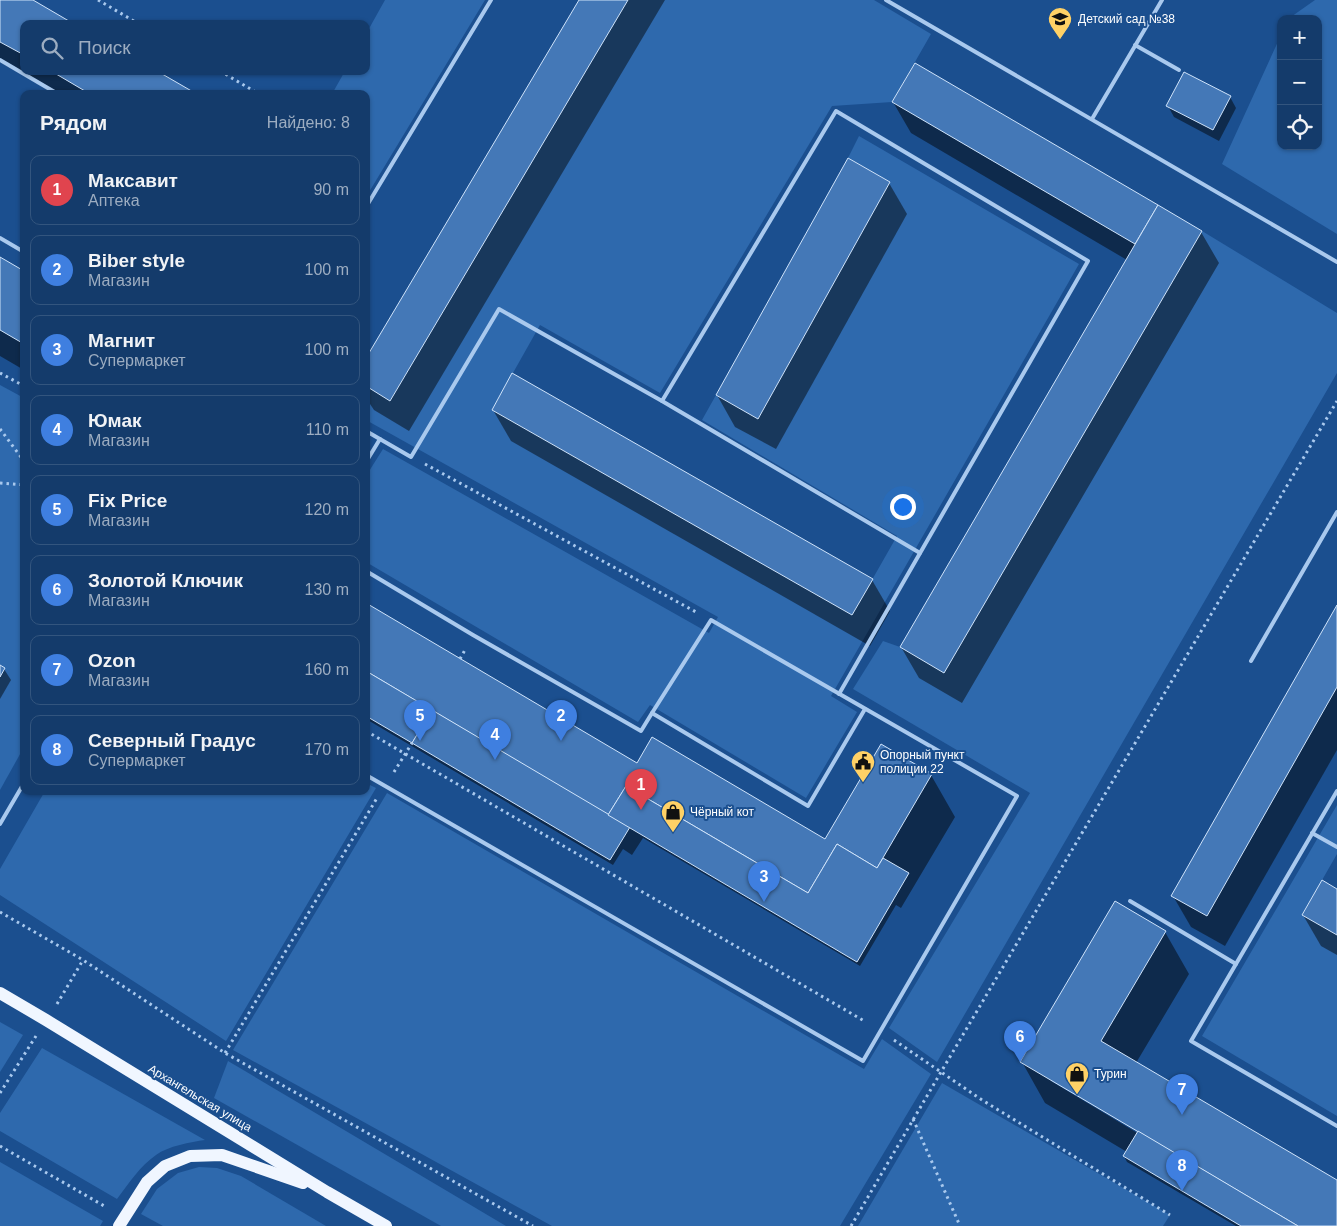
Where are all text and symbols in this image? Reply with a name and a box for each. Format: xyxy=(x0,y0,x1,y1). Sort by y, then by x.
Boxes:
school or university icon: Детский сад №38 xyxy=(1047,6,1073,40)
place label: Детский сад №38 xyxy=(1078,12,1175,26)
map controls xyxy=(1277,15,1322,150)
button: + xyxy=(1277,15,1322,60)
search box xyxy=(20,20,370,75)
icon: search xyxy=(38,34,66,62)
text: Поиск xyxy=(78,37,131,58)
button: − xyxy=(1277,60,1322,105)
button: locate xyxy=(1277,105,1322,150)
text: Рядом xyxy=(40,111,107,134)
text: Найдено: 8 xyxy=(267,114,350,131)
text: Максавит xyxy=(88,170,178,191)
text: 1 xyxy=(53,181,61,198)
text: 90 m xyxy=(313,181,349,198)
text: Аптека xyxy=(88,192,140,209)
text: Biber style xyxy=(88,250,185,271)
text: 2 xyxy=(53,261,61,278)
text: 100 m xyxy=(305,261,349,278)
text: Магазин xyxy=(88,272,150,289)
text: Магнит xyxy=(88,330,155,351)
text: 3 xyxy=(53,341,61,358)
text: 100 m xyxy=(305,341,349,358)
text: Супермаркет xyxy=(88,352,186,369)
text: Юмак xyxy=(88,410,141,431)
text: 4 xyxy=(53,421,61,438)
text: 110 m xyxy=(306,421,349,438)
text: Магазин xyxy=(88,432,150,449)
text: Fix Price xyxy=(88,490,167,511)
your location xyxy=(890,494,916,520)
text: 5 xyxy=(53,501,61,518)
text: 120 m xyxy=(305,501,349,518)
text: Магазин xyxy=(88,512,150,529)
text: Золотой Ключик xyxy=(88,570,243,591)
text: 6 xyxy=(53,581,61,598)
text: 130 m xyxy=(305,581,349,598)
text: Магазин xyxy=(88,592,150,609)
text: Ozon xyxy=(88,650,136,671)
text: 7 xyxy=(53,661,61,678)
text: 160 m xyxy=(305,661,349,678)
text: Магазин xyxy=(88,672,150,689)
pin: 5 xyxy=(404,700,436,741)
pin: 2 xyxy=(545,700,577,741)
pin: 4 xyxy=(479,719,511,760)
text: Северный Градус xyxy=(88,730,256,751)
text: 8 xyxy=(53,741,61,758)
text: 170 m xyxy=(305,741,349,758)
place label: Опорный пункт полиции 22 xyxy=(880,748,965,776)
public building icon: Опорный пункт полиции 22 xyxy=(850,749,876,783)
text: Супермаркет xyxy=(88,752,186,769)
pin: 1 xyxy=(625,769,657,810)
shop icon: Чёрный кот xyxy=(660,799,686,833)
place label: Чёрный кот xyxy=(690,805,754,819)
pin: 3 xyxy=(748,861,780,902)
pin: 6 xyxy=(1004,1021,1036,1062)
shop icon: Турин xyxy=(1064,1061,1090,1095)
street label: Архангельская улица xyxy=(146,1062,255,1135)
place label: Турин xyxy=(1094,1067,1127,1081)
pin: 7 xyxy=(1166,1074,1198,1115)
pin: 8 xyxy=(1166,1150,1198,1191)

